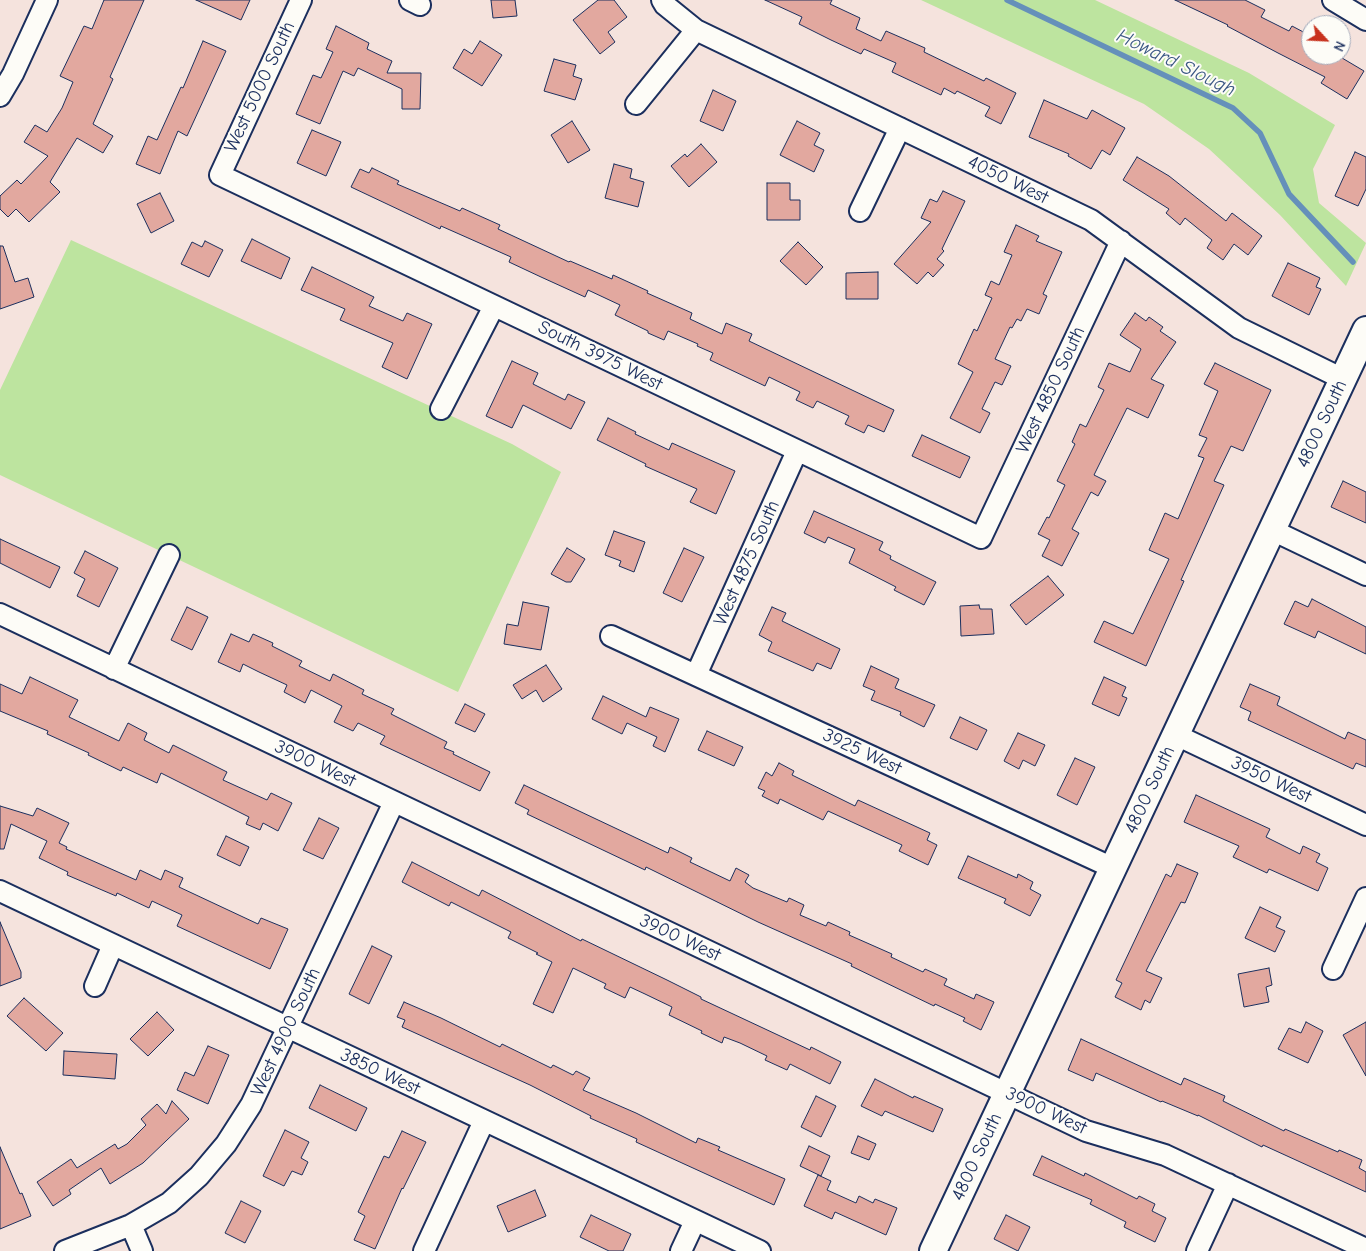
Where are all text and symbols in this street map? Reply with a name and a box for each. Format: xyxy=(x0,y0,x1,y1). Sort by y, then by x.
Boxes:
north arrow xyxy=(1301,15,1351,65)
street label: West 5000 South xyxy=(220,18,300,156)
water label: Howard Slough xyxy=(1113,24,1239,102)
text: N xyxy=(1330,38,1349,54)
street label: 4050 West xyxy=(964,151,1052,209)
street label: South 3975 West xyxy=(534,316,666,396)
street label: West 4850 South xyxy=(1012,323,1090,457)
street label: 4800 South xyxy=(1292,376,1352,472)
street label: West 4875 South xyxy=(709,497,785,629)
street label: 3925 West xyxy=(819,724,905,780)
street label: 3900 West xyxy=(271,735,359,793)
street label: 4800 South xyxy=(1120,742,1180,838)
street label: 3950 West xyxy=(1227,752,1315,808)
street label: 3900 West xyxy=(636,909,724,967)
street label: West 4900 South xyxy=(246,964,326,1100)
street label: 3850 West xyxy=(336,1044,424,1100)
street label: 3900 West xyxy=(1002,1082,1090,1140)
street label: 4800 South xyxy=(947,1109,1007,1205)

